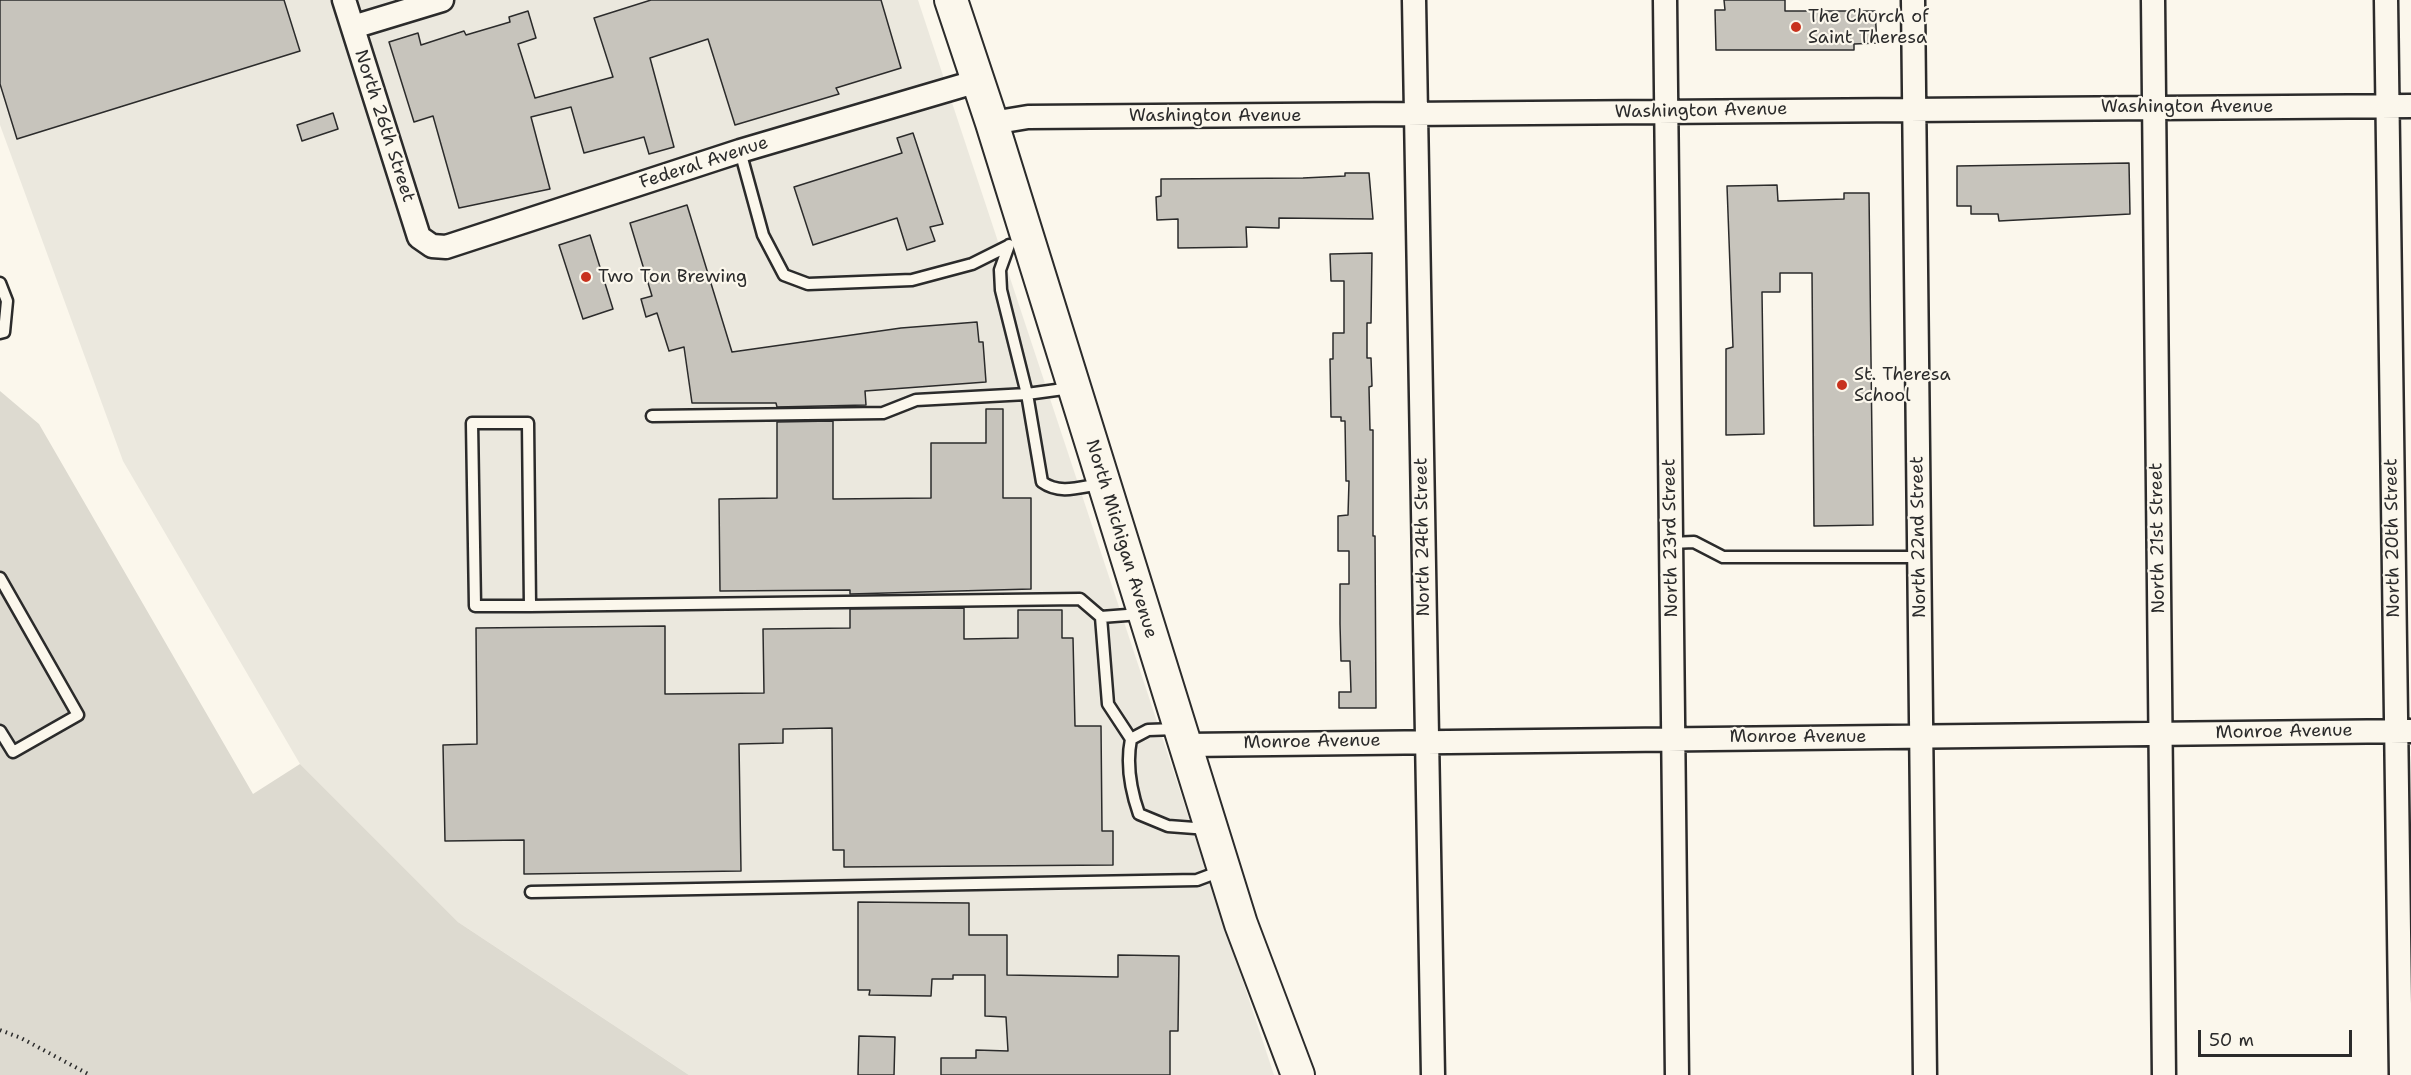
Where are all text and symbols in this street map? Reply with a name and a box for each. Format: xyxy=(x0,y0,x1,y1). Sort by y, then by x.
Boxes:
place label: The Church of Saint Theresa xyxy=(1808,6,1929,48)
marker: The Church of Saint Theresa xyxy=(1789,20,1803,34)
street label: North 26th Street xyxy=(349,47,419,205)
street label: Washington Avenue xyxy=(2101,96,2273,118)
street label: Washington Avenue xyxy=(1614,99,1788,123)
street label: Washington Avenue xyxy=(1129,105,1301,127)
street label: Federal Avenue xyxy=(637,132,771,194)
place label: Two Ton Brewing xyxy=(598,266,747,288)
marker: Two Ton Brewing xyxy=(579,270,593,284)
place label: St. Theresa School xyxy=(1854,364,1951,406)
marker: St. Theresa School xyxy=(1835,378,1849,392)
street label: North Michigan Avenue xyxy=(1080,437,1162,641)
street label: North 22nd Street xyxy=(1907,456,1931,618)
street label: North 24th Street xyxy=(1411,457,1435,617)
street label: North 23rd Street xyxy=(1659,458,1683,618)
street label: North 20th Street xyxy=(2381,458,2405,618)
street label: North 21st Street xyxy=(2146,462,2170,614)
street label: Monroe Avenue xyxy=(2215,720,2353,744)
street label: Monroe Avenue xyxy=(1729,726,1867,748)
street label: Monroe Avenue xyxy=(1243,730,1381,754)
scale bar xyxy=(2201,1018,2356,1056)
text: 50 m xyxy=(2209,1028,2254,1052)

